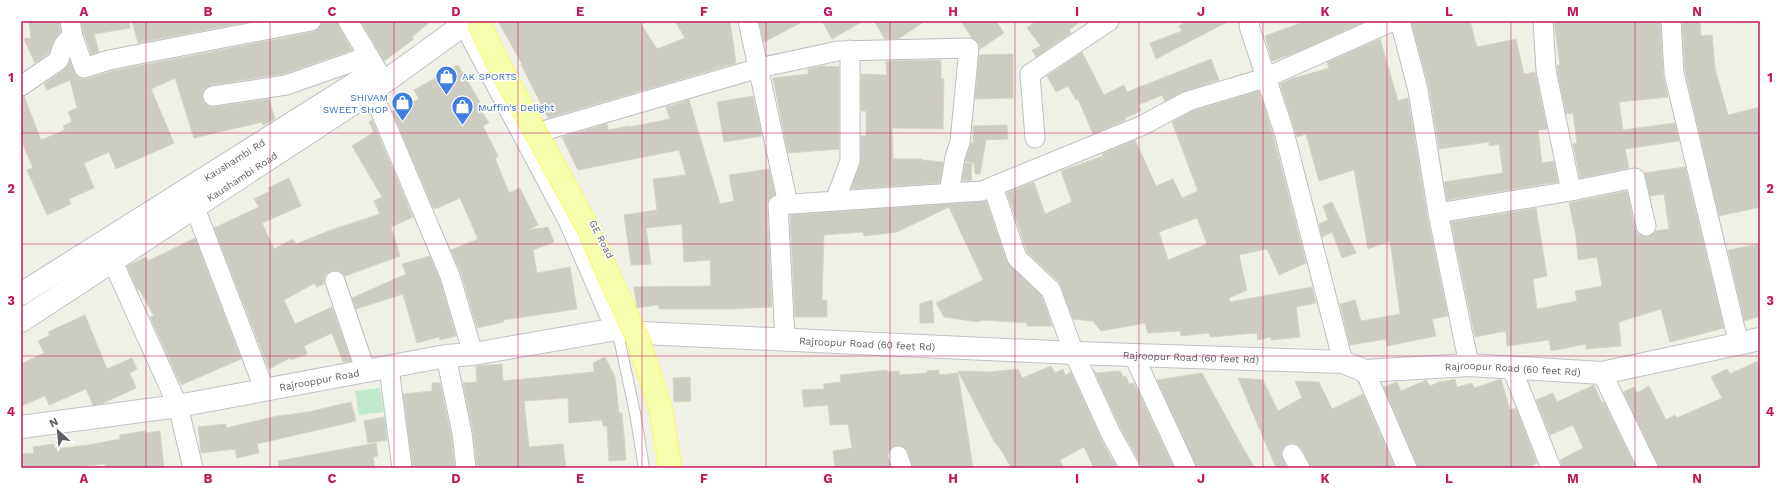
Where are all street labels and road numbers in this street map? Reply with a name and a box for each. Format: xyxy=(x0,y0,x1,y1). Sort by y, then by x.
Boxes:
street label: Kaushambi Rd xyxy=(202,137,267,183)
street label: Kaushambi Road xyxy=(205,150,279,204)
street label: GE Road xyxy=(587,218,616,260)
street label: Rajroopur Road (60 feet Rd) xyxy=(799,335,936,353)
street label: Rajroopur Road (60 feet Rd) xyxy=(1123,350,1259,365)
street label: Rajroopur Road (60 feet Rd) xyxy=(1444,360,1581,378)
street label: Rajrooppur Road xyxy=(278,367,360,393)

